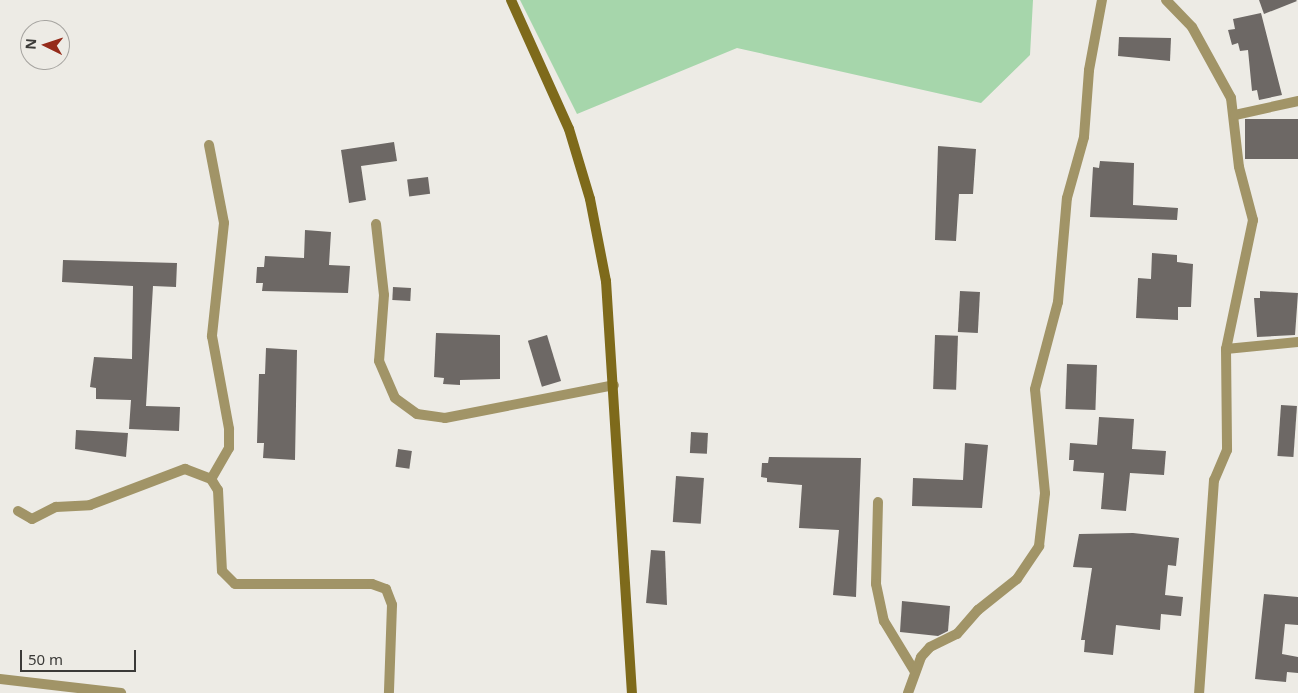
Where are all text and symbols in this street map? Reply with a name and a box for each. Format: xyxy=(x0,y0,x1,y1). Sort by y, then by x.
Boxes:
north arrow xyxy=(20,20,70,70)
text: N xyxy=(21,38,40,50)
scale bar xyxy=(22,640,139,672)
text: 50 m xyxy=(28,649,63,669)

